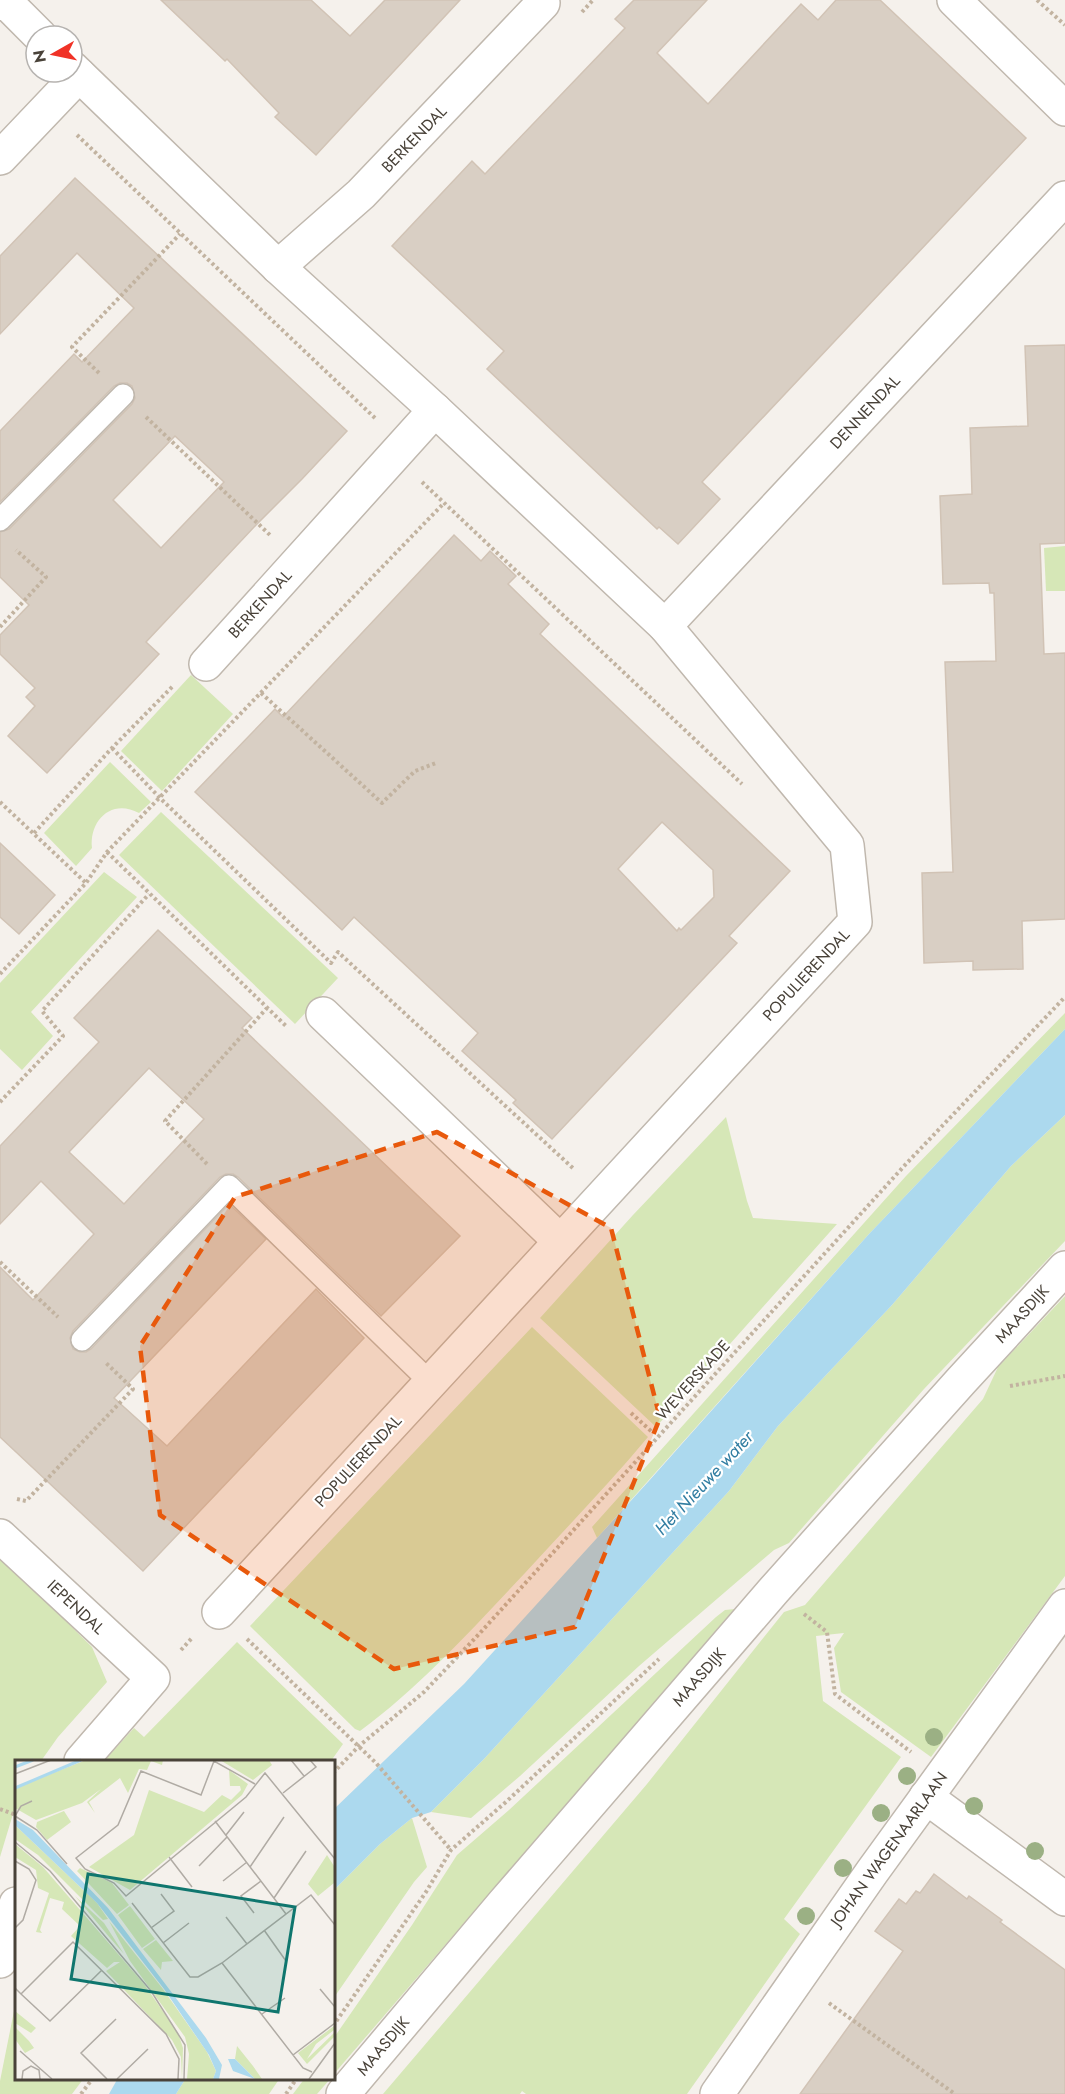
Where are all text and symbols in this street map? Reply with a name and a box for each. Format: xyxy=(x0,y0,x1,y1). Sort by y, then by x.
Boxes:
north arrow xyxy=(24,24,84,84)
text: N xyxy=(27,48,52,64)
street label: BERKENDAL xyxy=(376,100,452,178)
street label: DENNENDAL xyxy=(825,369,906,454)
street label: BERKENDAL xyxy=(223,564,298,643)
street label: POPULIERENDAL xyxy=(757,923,855,1026)
street label: MAASDIJK xyxy=(990,1280,1054,1348)
street label: WEVERSKADE xyxy=(651,1335,735,1425)
street label: POPULIERENDAL xyxy=(309,1409,407,1512)
water label: Het Nieuwe water xyxy=(649,1424,760,1541)
street label: IEPENDAL xyxy=(42,1574,110,1640)
street label: MAASDIJK xyxy=(667,1643,731,1711)
inset map xyxy=(15,1760,334,2079)
street label: JOHAN WAGENAARLAAN xyxy=(824,1767,953,1933)
street label: MAASDIJK xyxy=(351,2011,415,2081)

